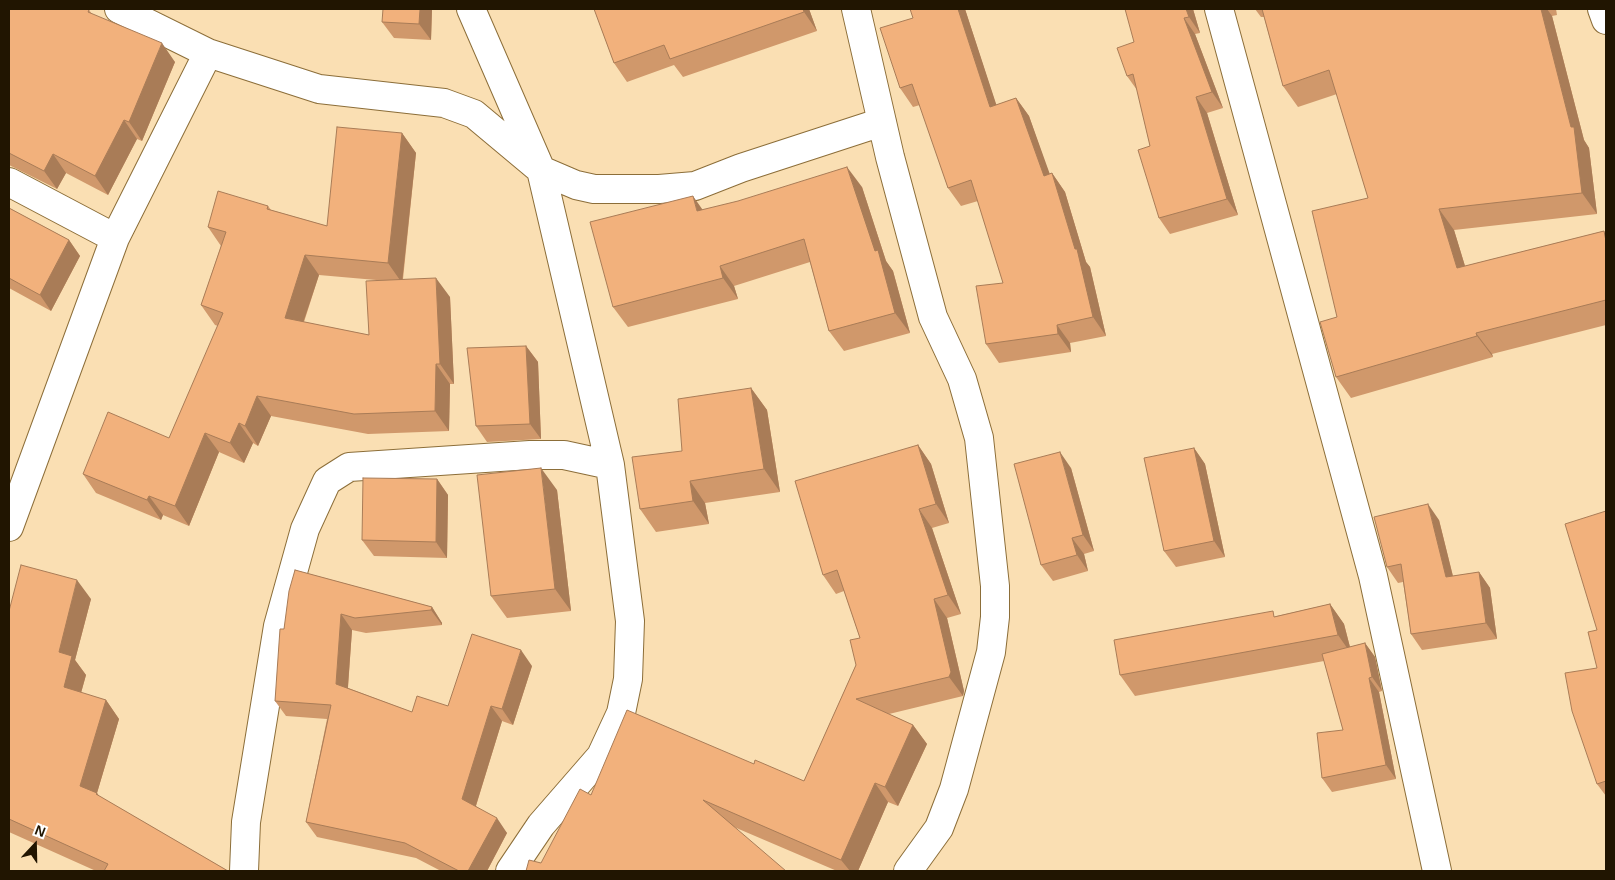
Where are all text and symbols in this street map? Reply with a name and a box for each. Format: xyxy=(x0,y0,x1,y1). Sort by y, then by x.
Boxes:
north arrow xyxy=(10,820,60,870)
text: N xyxy=(33,822,48,840)

